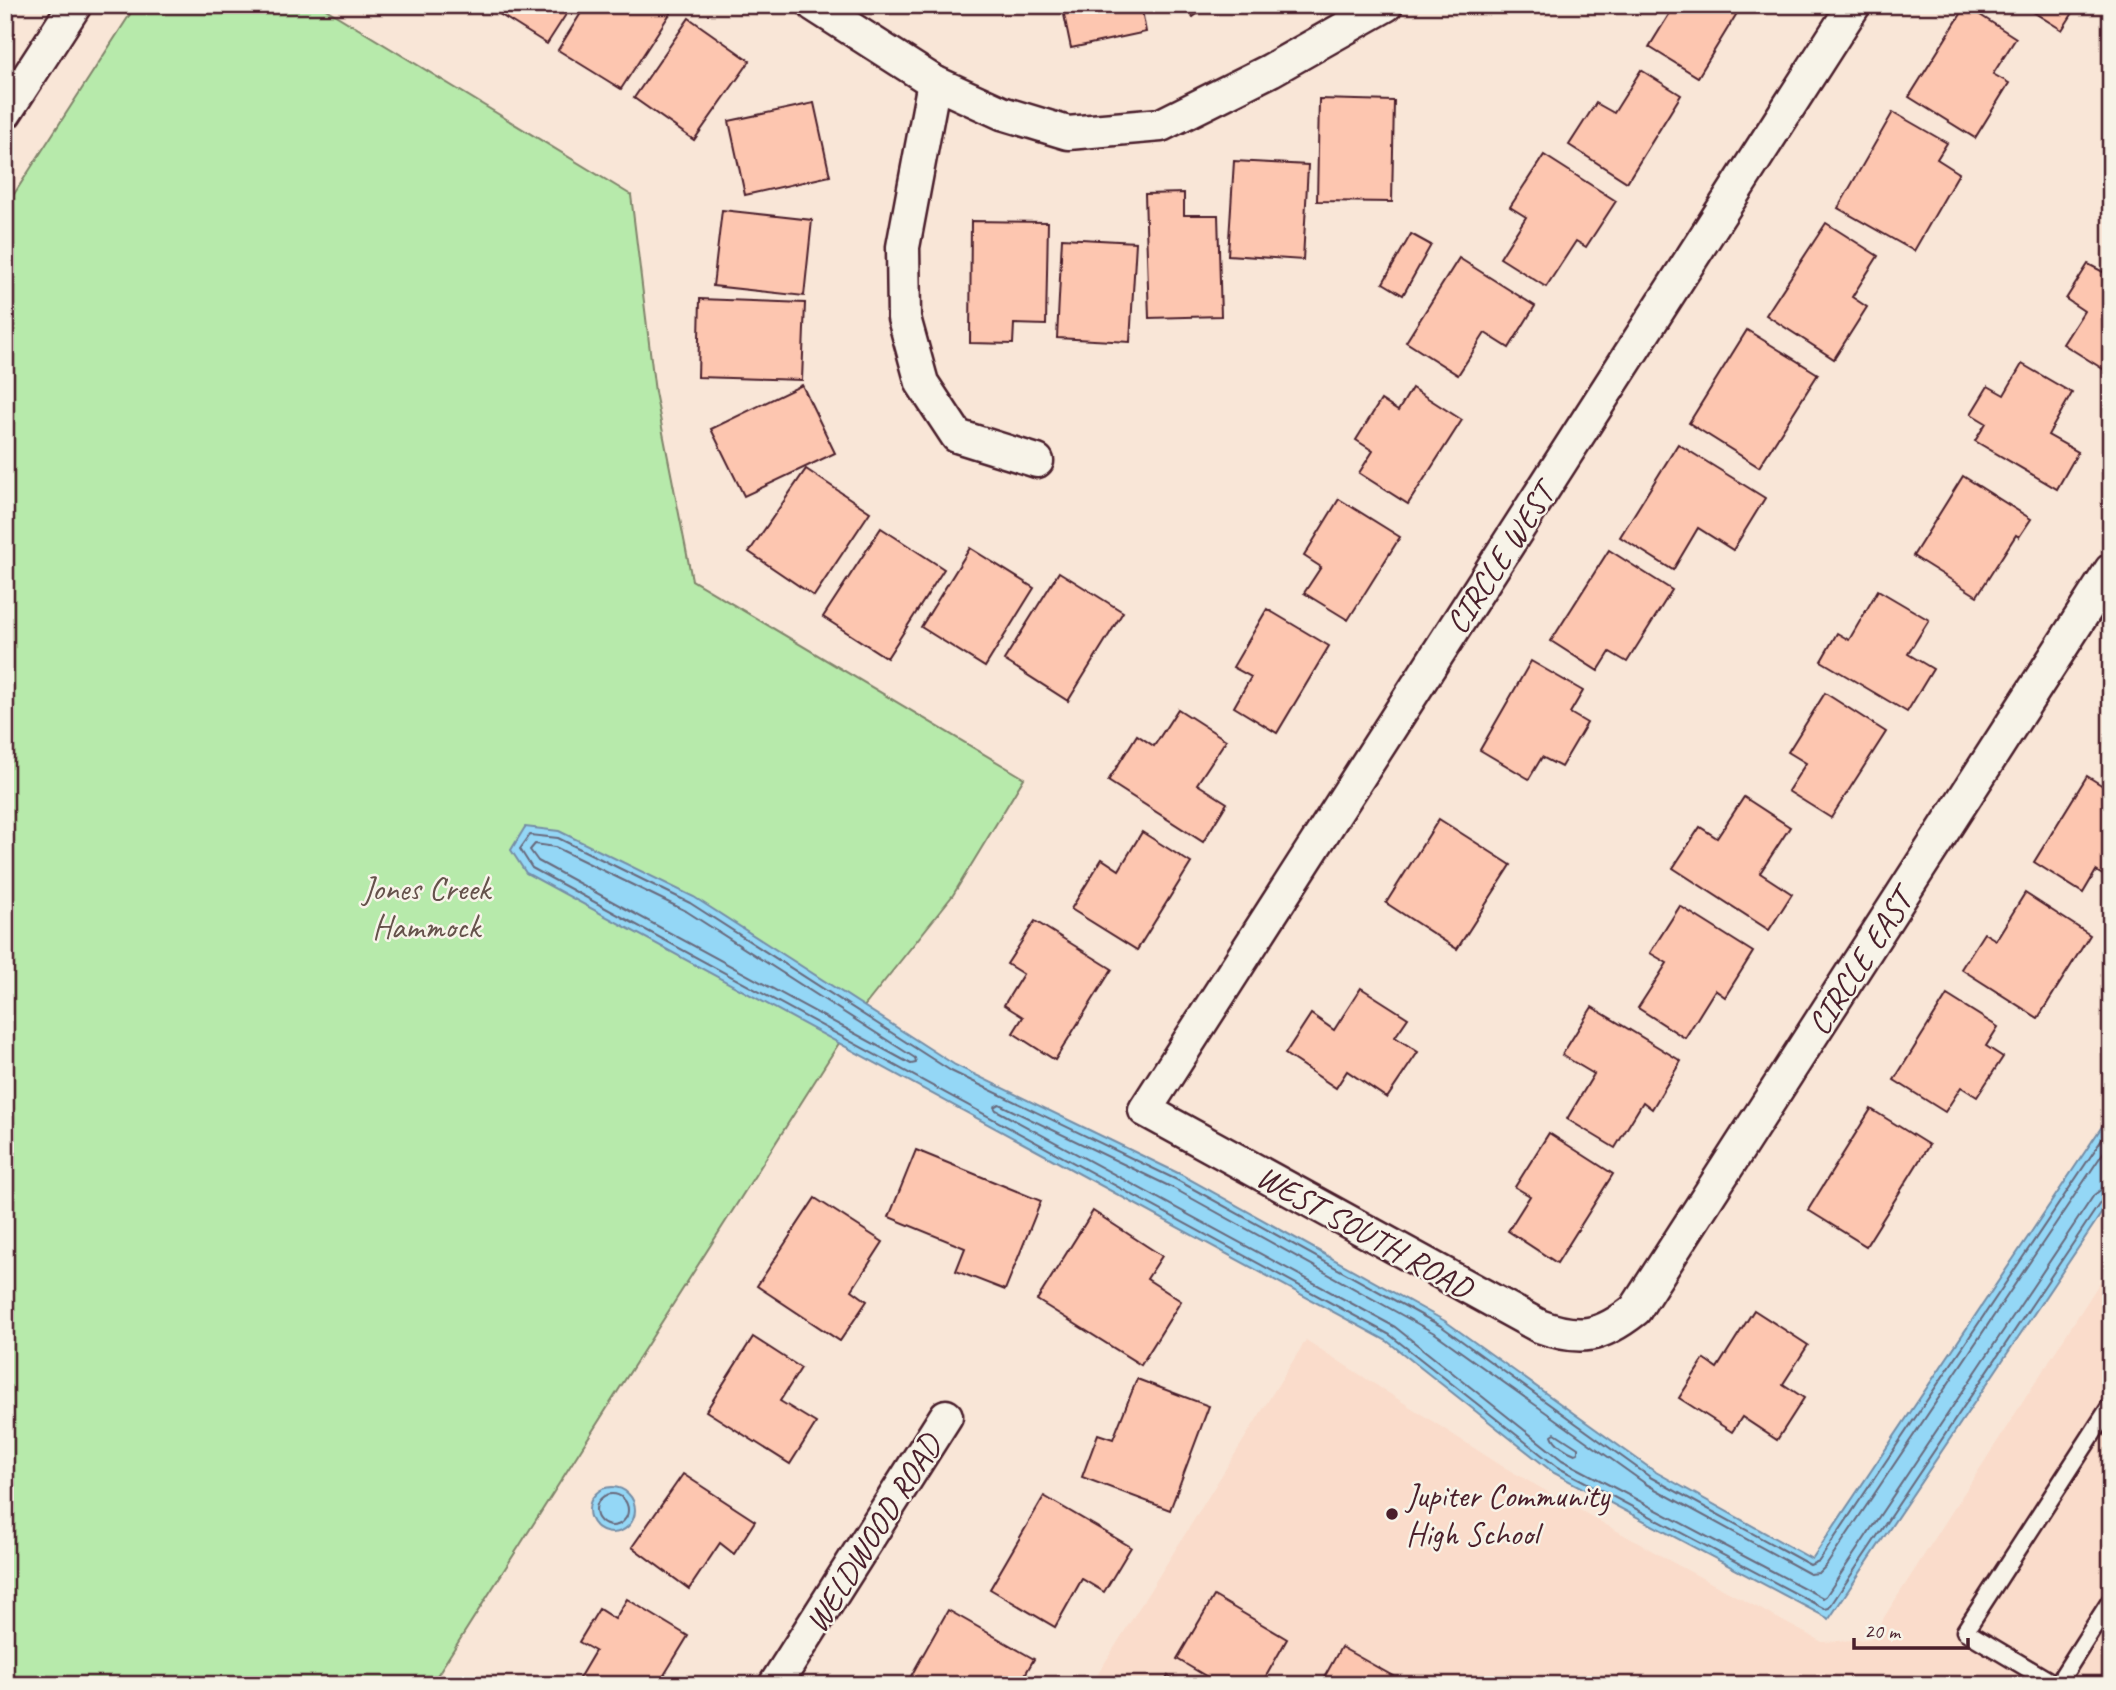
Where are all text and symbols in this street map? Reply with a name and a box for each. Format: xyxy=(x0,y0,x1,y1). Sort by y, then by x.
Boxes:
street label: CIRCLE WEST xyxy=(1436,470,1568,642)
park label: Jones Creek Hammock xyxy=(360,868,493,948)
street label: CIRCLE EAST xyxy=(1798,876,1926,1043)
street label: WEST SOUTH ROAD xyxy=(1249,1155,1482,1310)
street label: WELDWOOD ROAD xyxy=(795,1425,952,1640)
place label: Jupiter Community High School xyxy=(1404,1475,1612,1555)
marker: Jupiter Community High School xyxy=(1384,1506,1400,1522)
scale bar xyxy=(1854,1606,1967,1650)
text: 20 m xyxy=(1864,1618,1902,1644)

